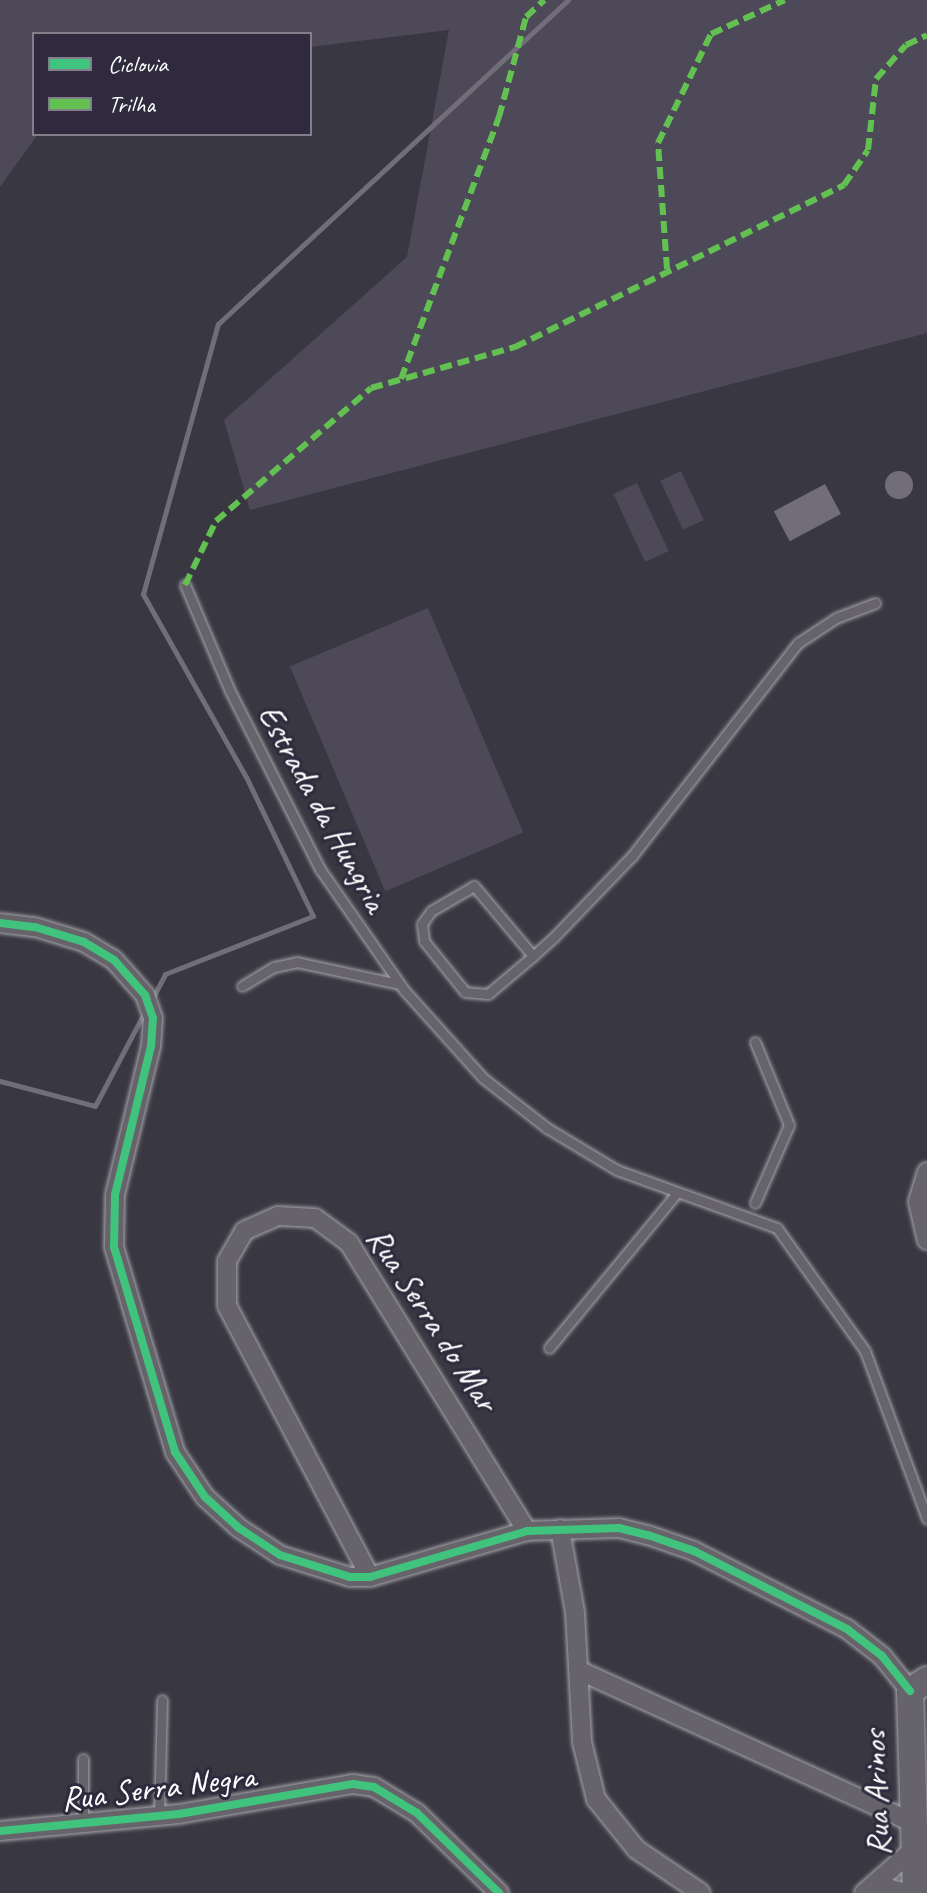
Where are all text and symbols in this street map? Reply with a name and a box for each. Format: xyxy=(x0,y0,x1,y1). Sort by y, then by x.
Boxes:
legend xyxy=(32,32,312,136)
text: Ciclovia xyxy=(108,49,168,79)
text: Trilha xyxy=(108,89,155,119)
street label: Estrada da Hungria xyxy=(249,697,397,919)
street label: Rua Serra do Mar xyxy=(359,1220,507,1418)
street label: Rua Arinos xyxy=(853,1729,899,1857)
street label: Rua Serra Negra xyxy=(59,1755,257,1819)

